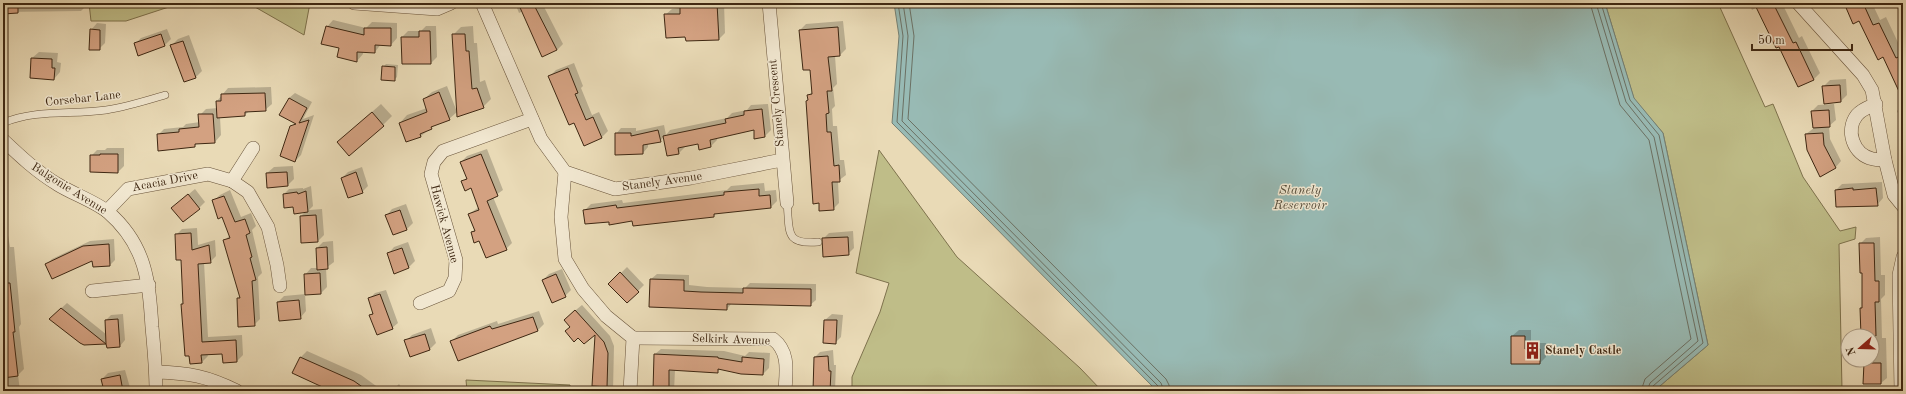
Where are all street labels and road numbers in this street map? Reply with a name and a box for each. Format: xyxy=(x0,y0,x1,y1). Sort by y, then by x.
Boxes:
street label: Stanely Crescent xyxy=(767,59,787,147)
street label: Corsebar Lane xyxy=(45,89,122,109)
street label: Balgonie Avenue xyxy=(29,161,109,217)
street label: Acacia Drive xyxy=(131,170,199,194)
street label: Stanely Avenue xyxy=(621,170,703,194)
street label: Hawick Avenue xyxy=(428,184,460,265)
street label: Selkirk Avenue xyxy=(692,333,771,347)

